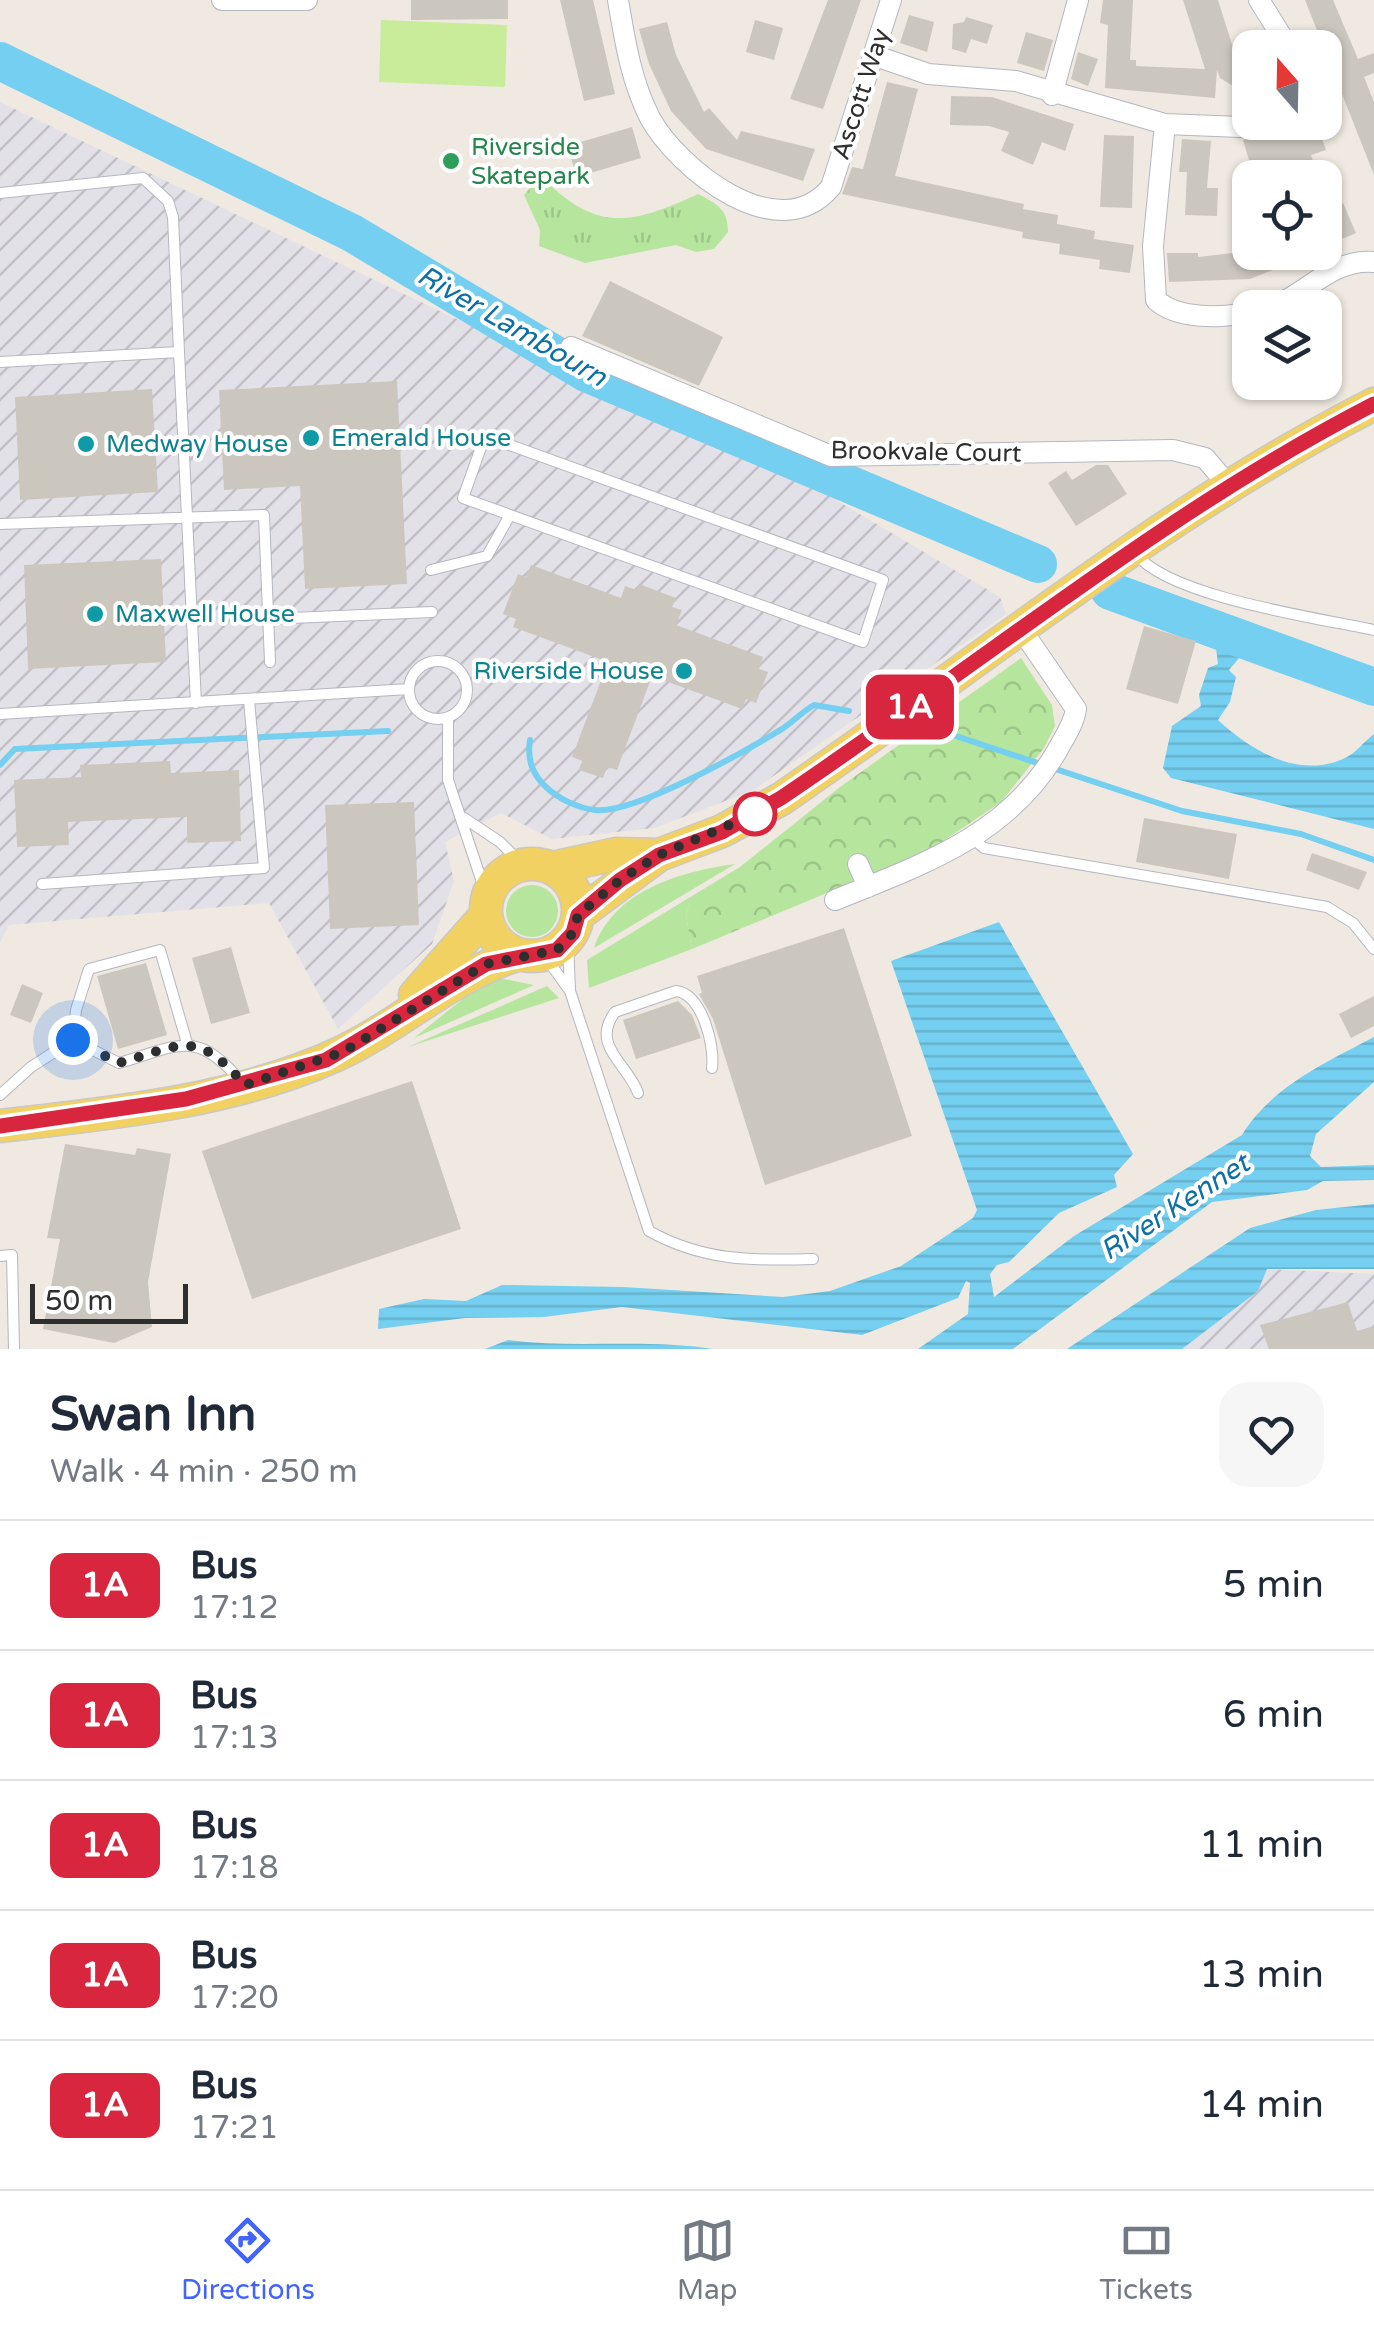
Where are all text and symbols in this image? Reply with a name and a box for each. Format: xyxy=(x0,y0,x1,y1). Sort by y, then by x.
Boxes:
street label: Ascott Way xyxy=(826,25,896,163)
north arrow xyxy=(1232,30,1342,140)
map controls xyxy=(1232,30,1342,400)
place label: Riverside Skatepark xyxy=(471,132,590,191)
marker: Riverside Skatepark xyxy=(440,150,462,172)
button: locate xyxy=(1232,160,1342,270)
water label: River Lambourn xyxy=(411,258,613,394)
button: layers xyxy=(1232,290,1342,400)
place label: Emerald House xyxy=(331,423,511,453)
marker: Emerald House xyxy=(300,427,322,449)
place label: Medway House xyxy=(106,429,288,459)
marker: Medway House xyxy=(75,433,97,455)
street label: Brookvale Court xyxy=(830,435,1022,469)
place label: Maxwell House xyxy=(115,599,295,629)
marker: Maxwell House xyxy=(84,603,106,625)
place label: Riverside House xyxy=(473,656,664,686)
marker: Riverside House xyxy=(673,660,695,682)
line badge: 1A xyxy=(865,674,955,740)
text: 1A xyxy=(886,686,934,728)
unlabelled marker xyxy=(734,793,776,835)
your location xyxy=(48,1015,98,1065)
water label: River Kennet xyxy=(1094,1144,1259,1268)
scale bar xyxy=(30,1279,188,1324)
text: 50 m xyxy=(45,1284,113,1318)
button: heart xyxy=(1219,1382,1324,1487)
text: Swan Inn xyxy=(50,1386,256,1444)
text: Walk · 4 min · 250 m xyxy=(50,1453,358,1491)
text: Bus xyxy=(190,1543,257,1589)
text: 5 min xyxy=(1223,1562,1324,1608)
text: 1A xyxy=(81,1564,129,1606)
text: 17:12 xyxy=(190,1589,279,1627)
text: Bus xyxy=(190,1673,257,1719)
text: 6 min xyxy=(1223,1692,1324,1738)
text: 1A xyxy=(81,1694,129,1736)
text: 17:13 xyxy=(190,1719,279,1757)
text: Bus xyxy=(190,1803,257,1849)
text: 11 min xyxy=(1199,1822,1324,1868)
text: 1A xyxy=(81,1824,129,1866)
text: 17:18 xyxy=(190,1849,279,1887)
text: Bus xyxy=(190,1933,257,1979)
text: 13 min xyxy=(1199,1952,1324,1998)
text: 1A xyxy=(81,1954,129,1996)
text: 17:20 xyxy=(190,1979,279,2017)
text: Bus xyxy=(190,2063,257,2109)
text: 14 min xyxy=(1199,2082,1324,2128)
text: 1A xyxy=(81,2084,129,2126)
text: 17:21 xyxy=(190,2109,279,2147)
tab: Directions xyxy=(181,2213,315,2307)
tab: Map xyxy=(677,2213,737,2307)
tab: Tickets xyxy=(1099,2213,1193,2307)

